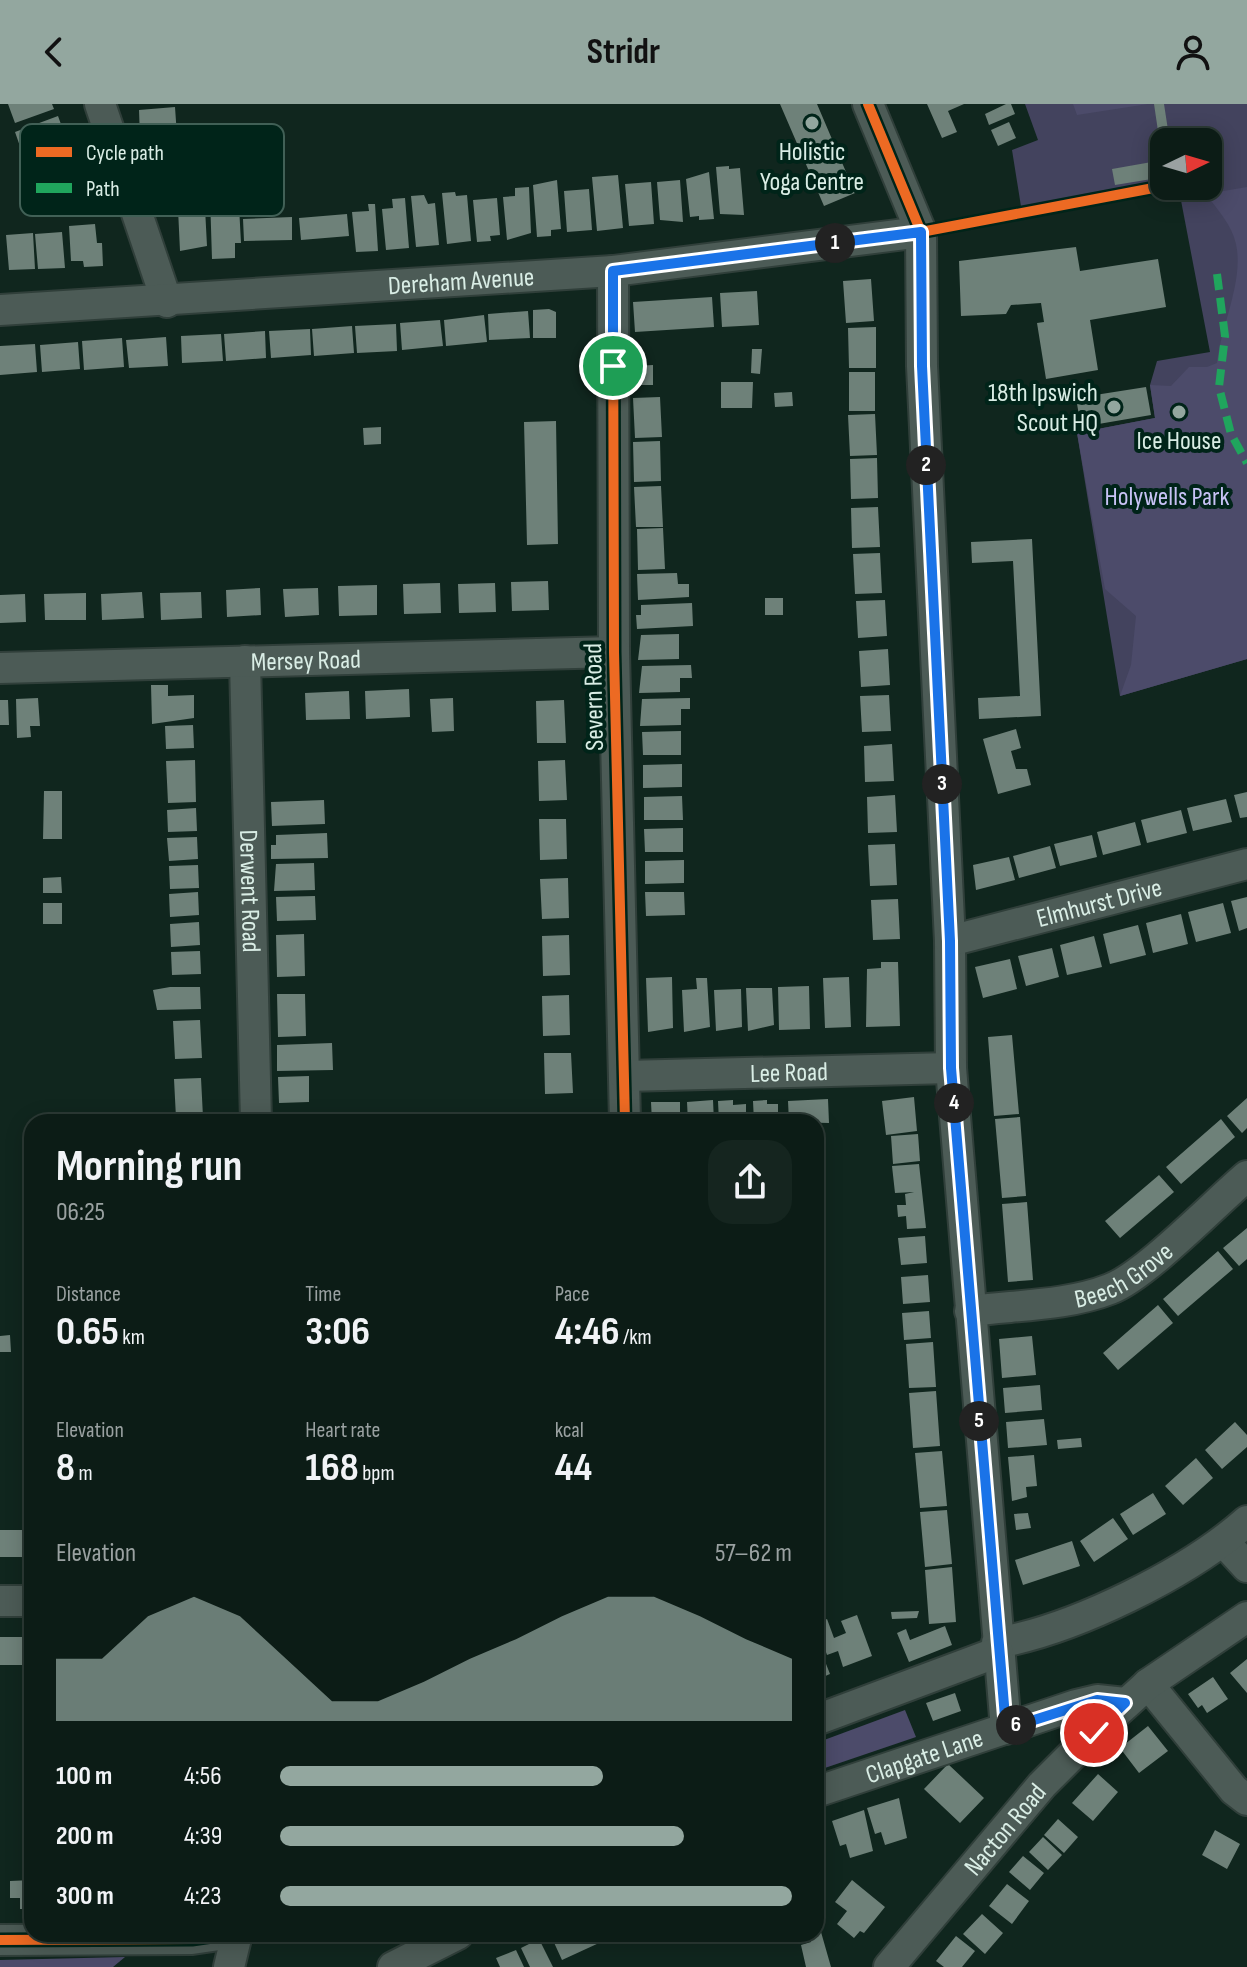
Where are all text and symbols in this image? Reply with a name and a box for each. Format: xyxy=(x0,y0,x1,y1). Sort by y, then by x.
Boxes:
icon: back xyxy=(32,30,76,74)
icon: person xyxy=(1171,30,1215,74)
text: Stridr xyxy=(587,31,660,74)
marker: Holistic Yoga Centre xyxy=(803,114,821,132)
legend xyxy=(20,124,284,216)
north arrow xyxy=(1150,128,1222,200)
map controls xyxy=(1150,128,1222,200)
place label: Holistic Yoga Centre xyxy=(760,137,864,198)
text: Cycle path xyxy=(86,140,164,167)
text: Path xyxy=(86,176,120,203)
pin: 1 xyxy=(815,223,855,263)
text: 1 xyxy=(831,229,839,256)
street label: Dereham Avenue xyxy=(387,262,535,302)
pin xyxy=(579,332,647,400)
icon: arrive xyxy=(591,344,635,388)
place label: 18th Ipswich Scout HQ xyxy=(988,378,1098,439)
marker: 18th Ipswich Scout HQ xyxy=(1105,398,1123,416)
marker: Ice House xyxy=(1170,403,1188,421)
place label: Ice House xyxy=(1137,426,1221,457)
pin: 2 xyxy=(906,445,946,485)
text: 2 xyxy=(921,451,931,478)
park label: Holywells Park xyxy=(1104,482,1230,513)
street label: Severn Road xyxy=(578,643,611,751)
street label: Mersey Road xyxy=(250,645,361,678)
pin: 3 xyxy=(922,764,962,804)
text: 3 xyxy=(937,770,947,797)
street label: Derwent Road xyxy=(232,829,266,953)
street label: Elmhurst Drive xyxy=(1034,873,1165,935)
street label: Lee Road xyxy=(750,1057,828,1090)
pin: 4 xyxy=(934,1083,974,1123)
text: 4 xyxy=(949,1089,959,1116)
text: Morning run xyxy=(56,1140,242,1193)
button: share xyxy=(708,1140,792,1224)
text: 06:25 xyxy=(56,1197,105,1228)
street label: Beech Grove xyxy=(1072,1237,1180,1316)
text: Distance xyxy=(56,1281,121,1308)
text: Time xyxy=(305,1281,341,1308)
text: Pace xyxy=(555,1281,590,1308)
text: 0.65 xyxy=(56,1308,119,1356)
text: 3:06 xyxy=(305,1308,370,1356)
text: 4:46 xyxy=(555,1308,620,1356)
text: km xyxy=(119,1324,145,1351)
text: /km xyxy=(620,1324,652,1351)
pin: 5 xyxy=(959,1401,999,1441)
text: 5 xyxy=(974,1407,984,1434)
text: Elevation xyxy=(56,1417,124,1444)
text: Heart rate xyxy=(305,1417,380,1444)
text: kcal xyxy=(555,1417,584,1444)
text: 8 xyxy=(56,1444,75,1492)
text: 168 xyxy=(305,1444,359,1492)
text: 44 xyxy=(555,1444,592,1492)
text: m xyxy=(75,1460,93,1487)
text: bpm xyxy=(359,1460,395,1487)
text: Elevation xyxy=(56,1538,136,1569)
text: 57–62 m xyxy=(715,1538,792,1569)
pin xyxy=(1060,1699,1128,1767)
pin: 6 xyxy=(996,1705,1036,1745)
text: 6 xyxy=(1011,1711,1021,1738)
icon: check xyxy=(1072,1711,1116,1755)
street label: Clapgate Lane xyxy=(862,1723,987,1791)
text: 100 m xyxy=(56,1761,112,1792)
text: 4:56 xyxy=(184,1761,222,1792)
street label: Nacton Road xyxy=(959,1778,1053,1883)
text: 200 m xyxy=(56,1821,113,1852)
text: 4:39 xyxy=(184,1821,222,1852)
text: 300 m xyxy=(56,1881,114,1912)
text: 4:23 xyxy=(184,1881,221,1912)

